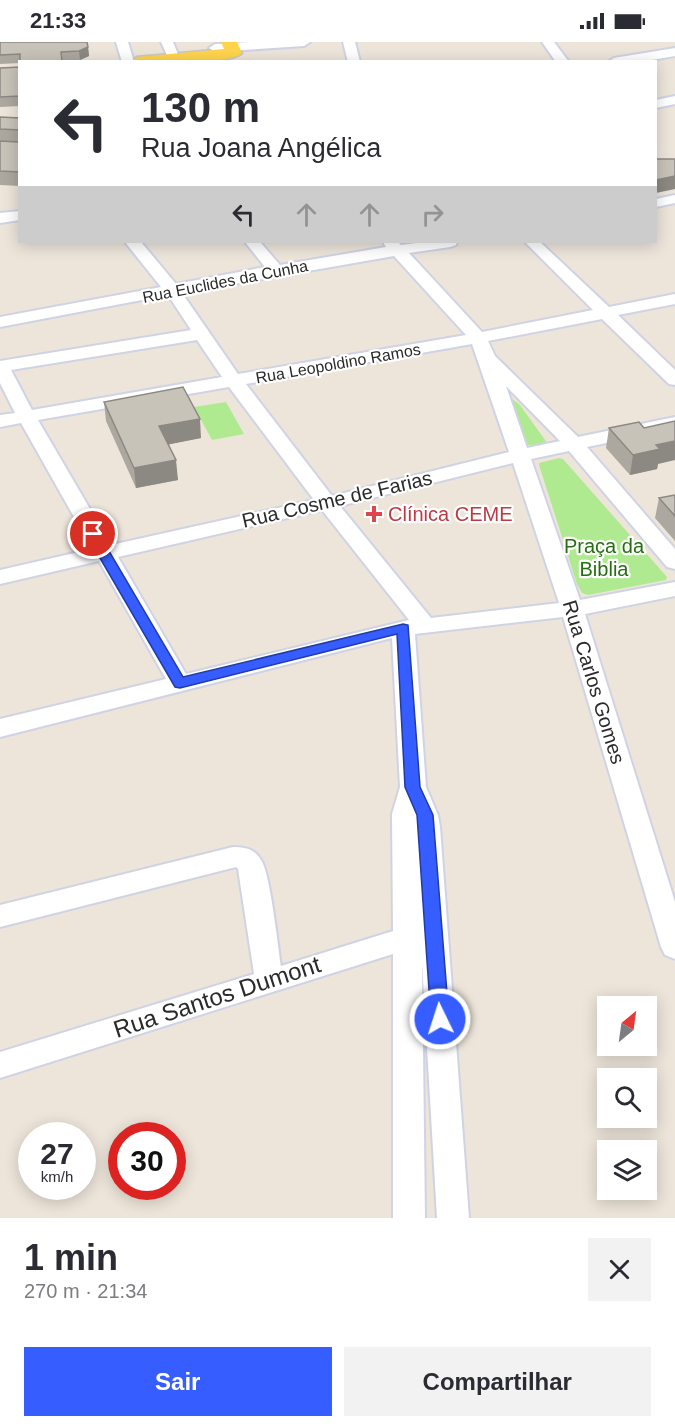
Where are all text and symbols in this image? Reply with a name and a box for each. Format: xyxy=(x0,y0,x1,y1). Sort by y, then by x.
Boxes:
text: 21:33 xyxy=(30,8,86,33)
icon: left xyxy=(42,84,120,162)
text: 130 m xyxy=(141,84,260,131)
text: Rua Joana Angélica xyxy=(141,133,381,163)
icon: left xyxy=(227,198,260,231)
icon: ahead xyxy=(290,198,323,231)
icon: ahead xyxy=(353,198,386,231)
icon: right xyxy=(416,198,449,231)
street label: Rua Euclides da Cunha xyxy=(141,257,309,306)
street label: Rua Leopoldino Ramos xyxy=(254,341,422,386)
street label: Rua Cosme de Farias xyxy=(240,466,434,532)
place label: Clínica CEME xyxy=(388,503,512,525)
marker: Clínica CEME xyxy=(365,505,383,523)
pin xyxy=(67,508,118,559)
icon: arrive xyxy=(76,517,109,550)
park label: Praça da Biblia xyxy=(564,535,645,580)
street label: Rua Carlos Gomes xyxy=(559,597,629,767)
street label: Rua Santos Dumont xyxy=(110,950,324,1043)
position arrow xyxy=(408,987,472,1051)
north arrow xyxy=(597,996,657,1056)
map controls xyxy=(597,996,657,1200)
button: search xyxy=(597,1068,657,1128)
speed limit sign: 30 xyxy=(108,1122,186,1200)
text: 27 xyxy=(40,1137,74,1170)
button: layers xyxy=(597,1140,657,1200)
text: km/h xyxy=(41,1168,73,1185)
text: 1 min xyxy=(24,1237,118,1278)
button: close xyxy=(588,1238,651,1301)
text: 270 m · 21:34 xyxy=(24,1280,147,1302)
button: Sair xyxy=(24,1347,332,1416)
button: Compartilhar xyxy=(344,1347,651,1416)

